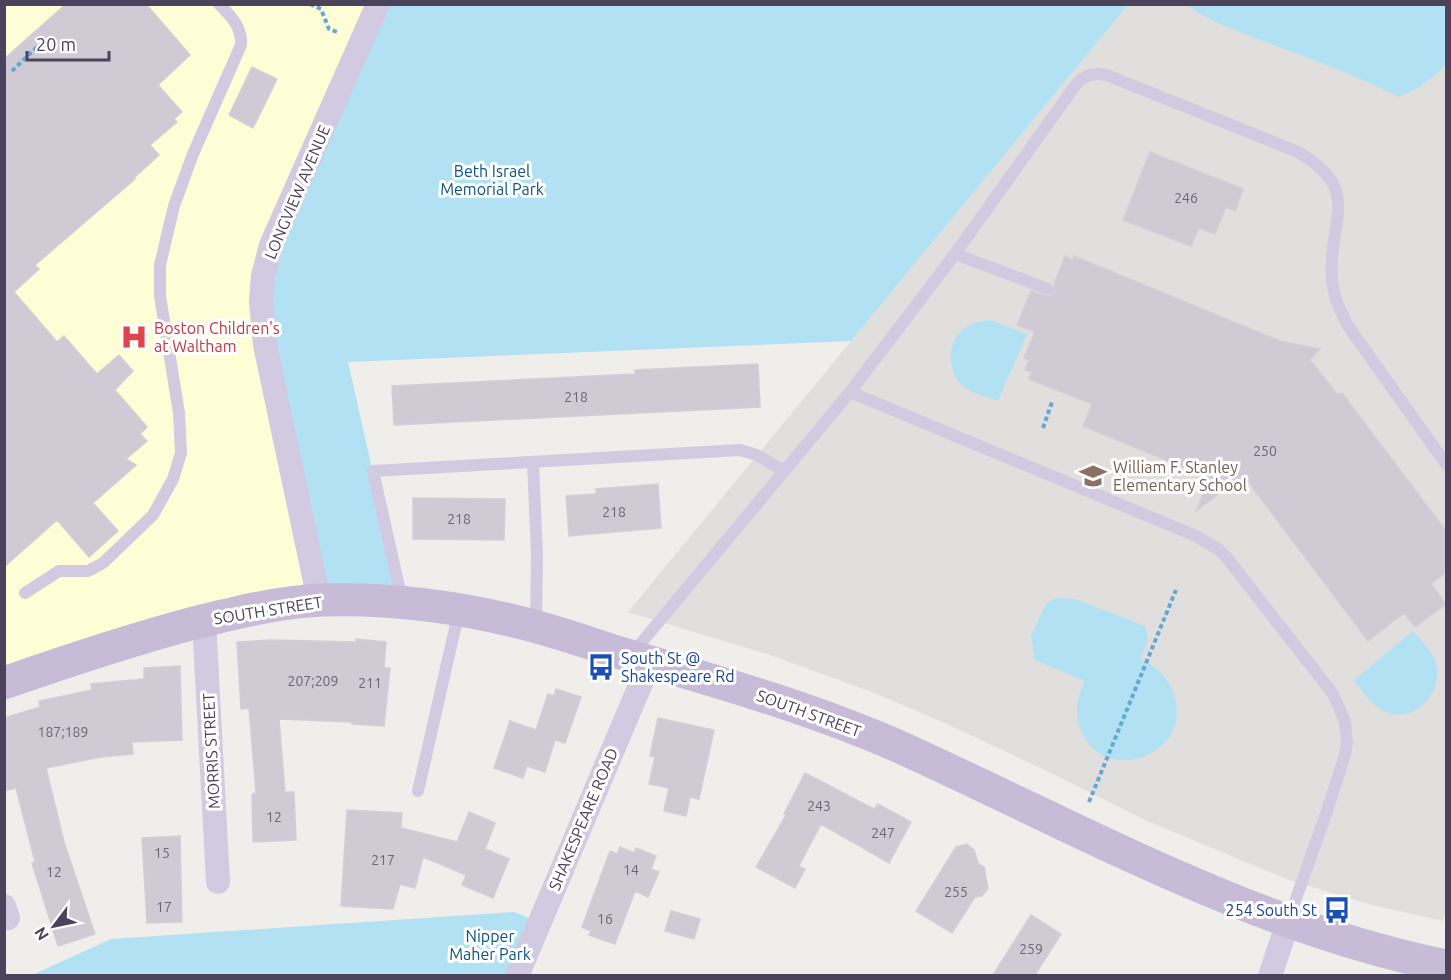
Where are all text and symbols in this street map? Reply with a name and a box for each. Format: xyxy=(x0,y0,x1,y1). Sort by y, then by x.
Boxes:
scale bar xyxy=(27,24,110,62)
text: 20 m xyxy=(36,34,76,54)
street label: LONGVIEW AVENUE xyxy=(261,122,333,262)
park label: Beth Israel Memorial Park xyxy=(440,162,544,198)
house number: 246 xyxy=(1174,190,1198,206)
place label: Boston Children's at Waltham xyxy=(154,319,280,355)
hospital icon: Boston Children's at Waltham xyxy=(119,322,149,352)
house number: 218 xyxy=(564,389,588,405)
house number: 250 xyxy=(1253,443,1277,459)
place label: William F. Stanley Elementary School xyxy=(1113,458,1247,494)
school or university icon: William F. Stanley Elementary School xyxy=(1078,461,1108,491)
house number: 218 xyxy=(602,504,626,520)
house number: 218 xyxy=(447,511,471,527)
street label: SOUTH STREET xyxy=(213,593,324,627)
place label: South St @ Shakespeare Rd xyxy=(621,649,735,685)
bus stop icon: South St @ Shakespeare Rd xyxy=(586,652,616,682)
house number: 207;209 xyxy=(288,673,338,689)
house number: 211 xyxy=(358,675,382,691)
street label: SOUTH STREET xyxy=(754,686,864,740)
street label: MORRIS STREET xyxy=(199,692,223,810)
house number: 187;189 xyxy=(38,724,88,740)
street label: SHAKESPEARE ROAD xyxy=(545,745,621,893)
house number: 243 xyxy=(807,798,831,814)
house number: 12 xyxy=(266,809,282,825)
house number: 247 xyxy=(871,825,895,841)
house number: 15 xyxy=(154,845,170,861)
house number: 217 xyxy=(371,852,395,868)
house number: 14 xyxy=(623,862,639,878)
house number: 12 xyxy=(46,864,62,880)
house number: 255 xyxy=(944,884,968,900)
bus stop icon: 254 South St xyxy=(1322,895,1352,925)
north arrow xyxy=(24,896,84,956)
house number: 17 xyxy=(156,899,172,915)
place label: 254 South St xyxy=(1226,901,1318,919)
house number: 16 xyxy=(597,911,613,927)
text: N xyxy=(30,924,52,944)
park label: Nipper Maher Park xyxy=(449,927,531,963)
house number: 259 xyxy=(1019,941,1043,957)

